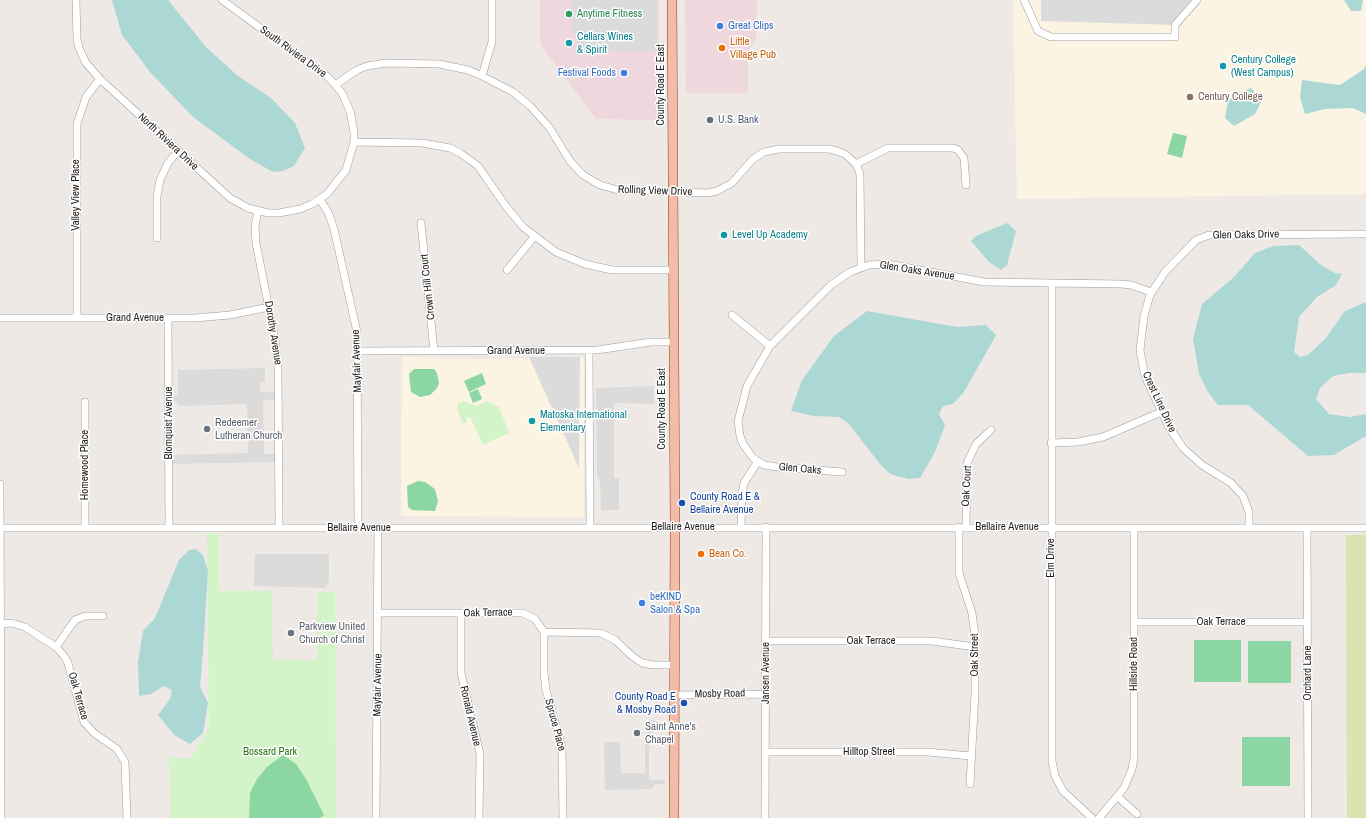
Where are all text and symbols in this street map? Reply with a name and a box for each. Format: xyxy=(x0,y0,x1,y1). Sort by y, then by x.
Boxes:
place label: Anytime Fitness xyxy=(577,7,642,21)
marker: Anytime Fitness xyxy=(564,9,574,19)
place label: Great Clips xyxy=(728,19,774,33)
marker: Great Clips xyxy=(715,21,725,31)
street label: South Riviera Drive xyxy=(257,23,329,81)
place label: Cellars Wines & Spirit xyxy=(577,30,633,56)
place label: Little Village Pub xyxy=(730,35,776,61)
marker: Cellars Wines & Spirit xyxy=(564,38,574,48)
marker: Little Village Pub xyxy=(717,43,727,53)
street label: County Road E East xyxy=(654,44,668,126)
place label: Century College (West Campus) xyxy=(1231,53,1296,79)
marker: Century College (West Campus) xyxy=(1218,61,1228,71)
place label: Festival Foods xyxy=(558,66,616,80)
marker: Festival Foods xyxy=(619,68,629,78)
place label: Century College xyxy=(1198,90,1263,104)
marker: Century College xyxy=(1185,92,1195,102)
street label: North Riviera Drive xyxy=(135,111,201,173)
place label: U.S. Bank xyxy=(718,113,759,127)
marker: U.S. Bank xyxy=(705,115,715,125)
street label: Valley View Place xyxy=(69,159,83,231)
street label: Rolling View Drive xyxy=(618,183,692,199)
place label: Level Up Academy xyxy=(732,228,808,242)
street label: Glen Oaks Drive xyxy=(1213,228,1279,242)
marker: Level Up Academy xyxy=(719,230,729,240)
street label: Crown Hill Court xyxy=(418,253,438,321)
street label: Glen Oaks Avenue xyxy=(879,259,955,283)
street label: Dorothy Avenue xyxy=(261,300,285,366)
street label: Grand Avenue xyxy=(106,311,164,325)
street label: Mayfair Avenue xyxy=(349,329,365,393)
street label: Grand Avenue xyxy=(487,344,545,358)
street label: County Road E East xyxy=(655,368,669,450)
street label: Crest Line Drive xyxy=(1139,369,1179,435)
street label: Blomquist Avenue xyxy=(162,386,176,460)
place label: Matoska International Elementary xyxy=(540,408,627,434)
place label: Redeemer Lutheran Church xyxy=(215,416,282,442)
marker: Matoska International Elementary xyxy=(527,416,537,426)
marker: Redeemer Lutheran Church xyxy=(202,424,212,434)
street label: Homewood Place xyxy=(78,430,92,500)
street label: Glen Oaks xyxy=(778,461,822,477)
street label: Oak Court xyxy=(959,465,975,507)
place label: County Road E & Bellaire Avenue xyxy=(690,490,760,516)
marker: County Road E & Bellaire Avenue xyxy=(677,498,687,508)
street label: Bellaire Avenue xyxy=(651,520,715,534)
street label: Bellaire Avenue xyxy=(975,520,1039,534)
street label: Bellaire Avenue xyxy=(327,521,391,535)
street label: Elm Drive xyxy=(1044,538,1058,578)
place label: Bean Co. xyxy=(709,547,747,561)
marker: Bean Co. xyxy=(696,549,706,559)
place label: beKIND Salon & Spa xyxy=(650,590,700,616)
marker: beKIND Salon & Spa xyxy=(637,598,647,608)
street label: Oak Terrace xyxy=(463,606,513,620)
street label: Oak Terrace xyxy=(1196,615,1246,629)
place label: Parkview United Church of Christ xyxy=(299,620,365,646)
marker: Parkview United Church of Christ xyxy=(286,628,296,638)
street label: Oak Street xyxy=(968,633,982,677)
street label: Oak Terrace xyxy=(846,634,896,648)
street label: Hillside Road xyxy=(1127,637,1141,691)
street label: Jansen Avenue xyxy=(759,642,773,704)
street label: Orchard Lane xyxy=(1301,645,1315,701)
street label: Mayfair Avenue xyxy=(371,653,385,717)
street label: Oak Terrace xyxy=(65,671,91,721)
street label: Ronald Avenue xyxy=(457,685,483,747)
street label: Mosby Road xyxy=(695,687,745,701)
place label: County Road E & Mosby Road xyxy=(615,690,676,716)
street label: Spruce Place xyxy=(542,697,568,753)
marker: County Road E & Mosby Road xyxy=(679,698,689,708)
place label: Saint Anne's Chapel xyxy=(645,720,696,746)
marker: Saint Anne's Chapel xyxy=(632,728,642,738)
park label: Bossard Park xyxy=(243,745,297,759)
street label: Hilltop Street xyxy=(843,745,895,759)

